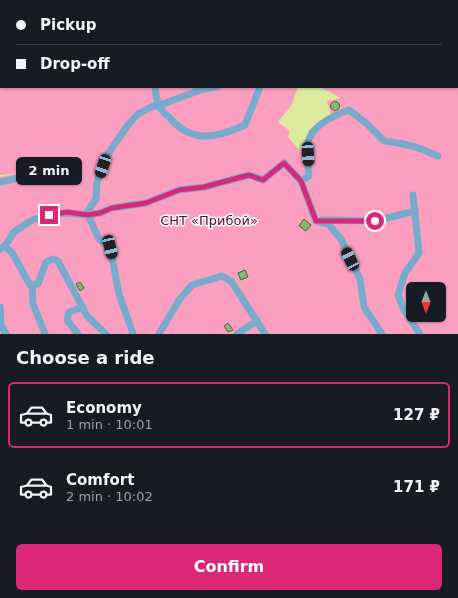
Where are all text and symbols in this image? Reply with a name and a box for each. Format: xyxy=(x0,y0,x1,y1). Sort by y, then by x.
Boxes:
text: Pickup xyxy=(40,16,96,34)
text: Drop-off xyxy=(40,55,110,73)
car xyxy=(301,142,315,166)
car xyxy=(94,153,112,179)
callout: 2 min xyxy=(16,157,82,185)
text: 2 min xyxy=(29,163,69,178)
route end xyxy=(40,206,58,224)
route start xyxy=(366,212,384,230)
park label: СНТ «Прибой» xyxy=(160,213,258,228)
car xyxy=(101,234,119,260)
car xyxy=(339,246,361,272)
north arrow xyxy=(406,282,446,322)
map controls xyxy=(406,282,446,322)
text: Choose a ride xyxy=(16,347,155,368)
icon: car xyxy=(18,397,54,433)
text: Economy xyxy=(66,399,142,417)
text: 127 ₽ xyxy=(393,406,440,424)
text: 1 min · 10:01 xyxy=(66,417,153,432)
icon: car xyxy=(18,469,54,505)
text: Comfort xyxy=(66,471,134,489)
text: 171 ₽ xyxy=(393,478,440,496)
text: 2 min · 10:02 xyxy=(66,489,153,504)
button: Confirm xyxy=(16,544,442,590)

